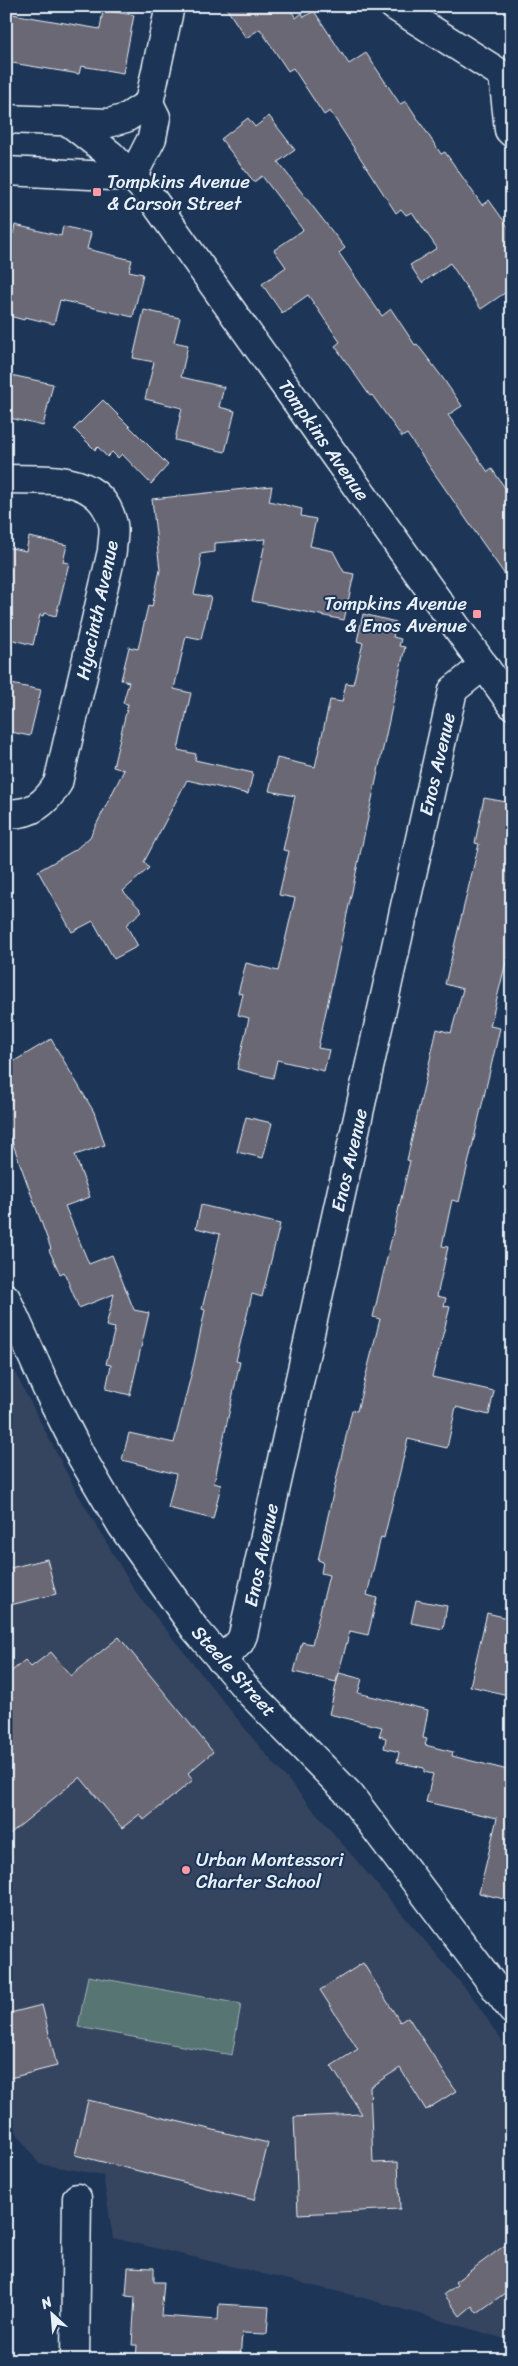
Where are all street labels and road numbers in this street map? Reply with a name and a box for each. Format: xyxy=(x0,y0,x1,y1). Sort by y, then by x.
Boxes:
street label: Tompkins Avenue xyxy=(269,372,379,508)
street label: Hyacinth Avenue xyxy=(66,537,128,683)
street label: Enos Avenue xyxy=(409,709,465,819)
street label: Enos Avenue xyxy=(321,1105,377,1215)
street label: Enos Avenue xyxy=(234,1500,288,1610)
street label: Steele Street xyxy=(183,1617,285,1725)

